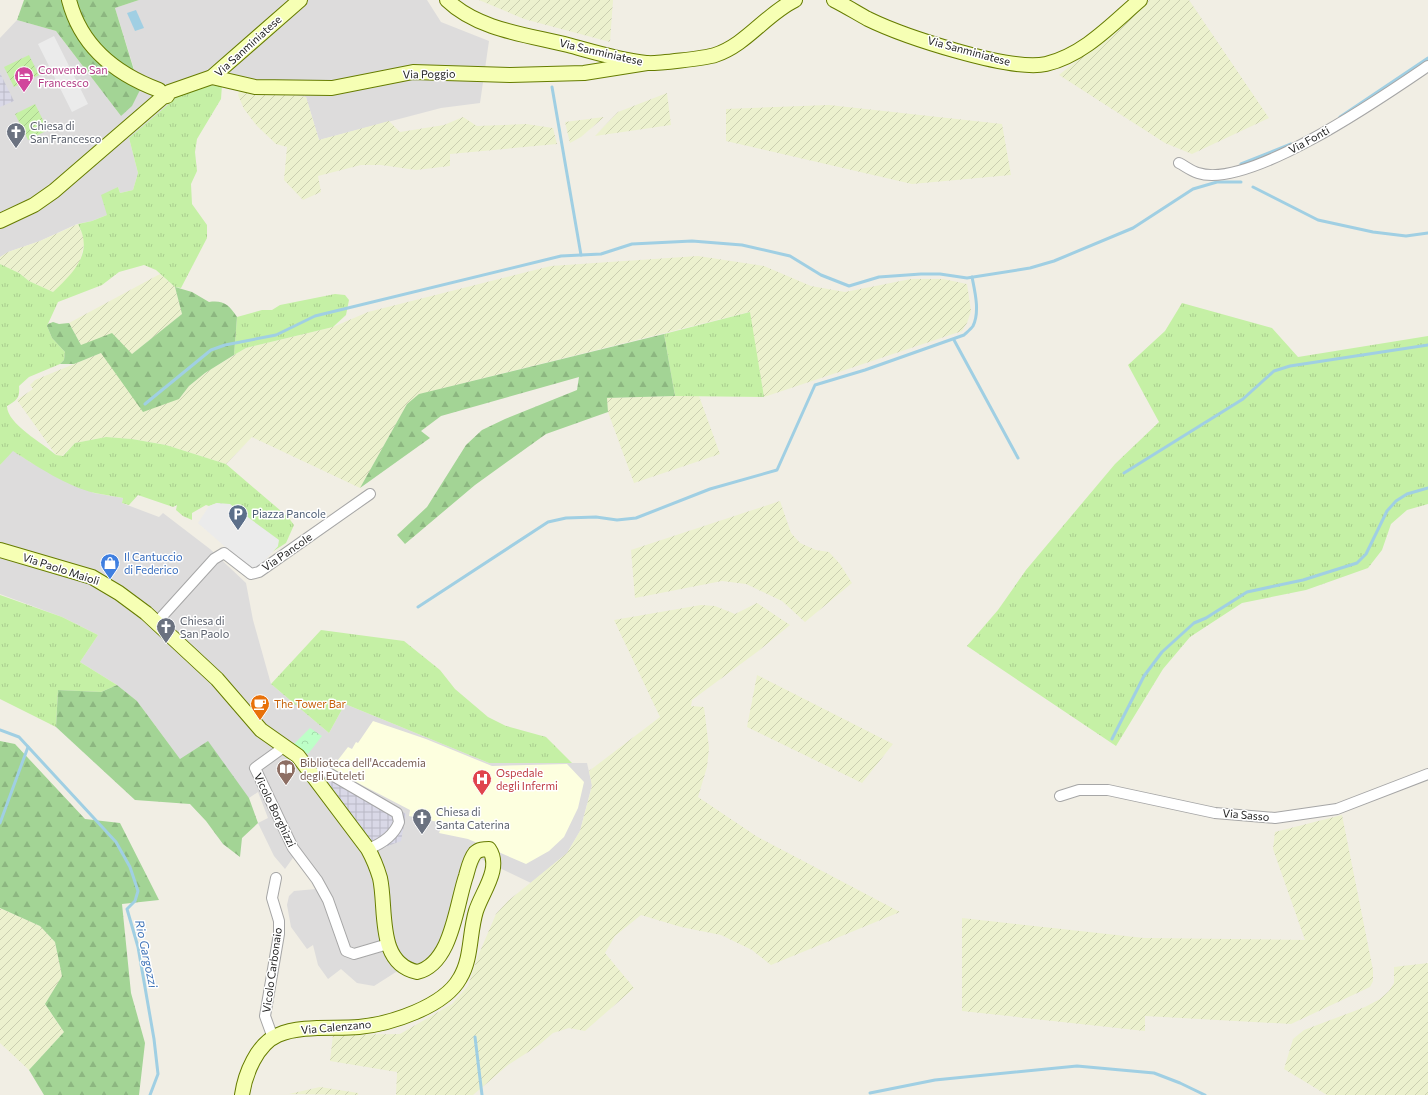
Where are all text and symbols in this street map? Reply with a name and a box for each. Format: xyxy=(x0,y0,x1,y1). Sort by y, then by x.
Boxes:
street label: Via Sanminiatese xyxy=(212,12,284,79)
street label: Via Sanminiatese xyxy=(926,33,1012,68)
street label: Via Sanminiatese xyxy=(558,36,644,67)
place label: Convento San Francesco xyxy=(38,63,107,89)
hotel icon: Convento San Francesco xyxy=(13,65,35,93)
street label: Via Poggio xyxy=(402,67,456,80)
place label: Chiesa di San Francesco xyxy=(30,119,102,145)
church icon: Chiesa di San Francesco xyxy=(5,121,27,149)
street label: Via Fonti xyxy=(1286,123,1332,156)
parking icon: Piazza Pancole xyxy=(227,503,249,531)
place label: Piazza Pancole xyxy=(252,507,326,520)
street label: Via Pancole xyxy=(259,530,314,573)
street label: Via Paolo Maioli xyxy=(21,550,101,587)
place label: Il Cantuccio di Federico xyxy=(124,550,183,576)
shop icon: Il Cantuccio di Federico xyxy=(99,552,121,580)
place label: Chiesa di San Paolo xyxy=(180,614,230,640)
church icon: Chiesa di San Paolo xyxy=(155,616,177,644)
cafe icon: The Tower Bar xyxy=(249,693,271,721)
place label: The Tower Bar xyxy=(274,697,347,710)
place label: Biblioteca dell'Accademia degli Euteleti xyxy=(300,756,426,782)
library icon: Biblioteca dell'Accademia degli Euteleti xyxy=(275,758,297,786)
place label: Ospedale degli Infermi xyxy=(496,766,558,792)
hospital icon: Ospedale degli Infermi xyxy=(471,768,493,796)
street label: Vicolo Borghizzi xyxy=(252,771,299,849)
place label: Chiesa di Santa Caterina xyxy=(436,805,510,831)
street label: Via Sasso xyxy=(1222,806,1270,823)
church icon: Chiesa di Santa Caterina xyxy=(411,807,433,835)
water label: Rio Gargozzi xyxy=(133,919,161,990)
street label: Vicolo Carbonaio xyxy=(259,926,284,1013)
street label: Via Calenzano xyxy=(300,1017,372,1036)

